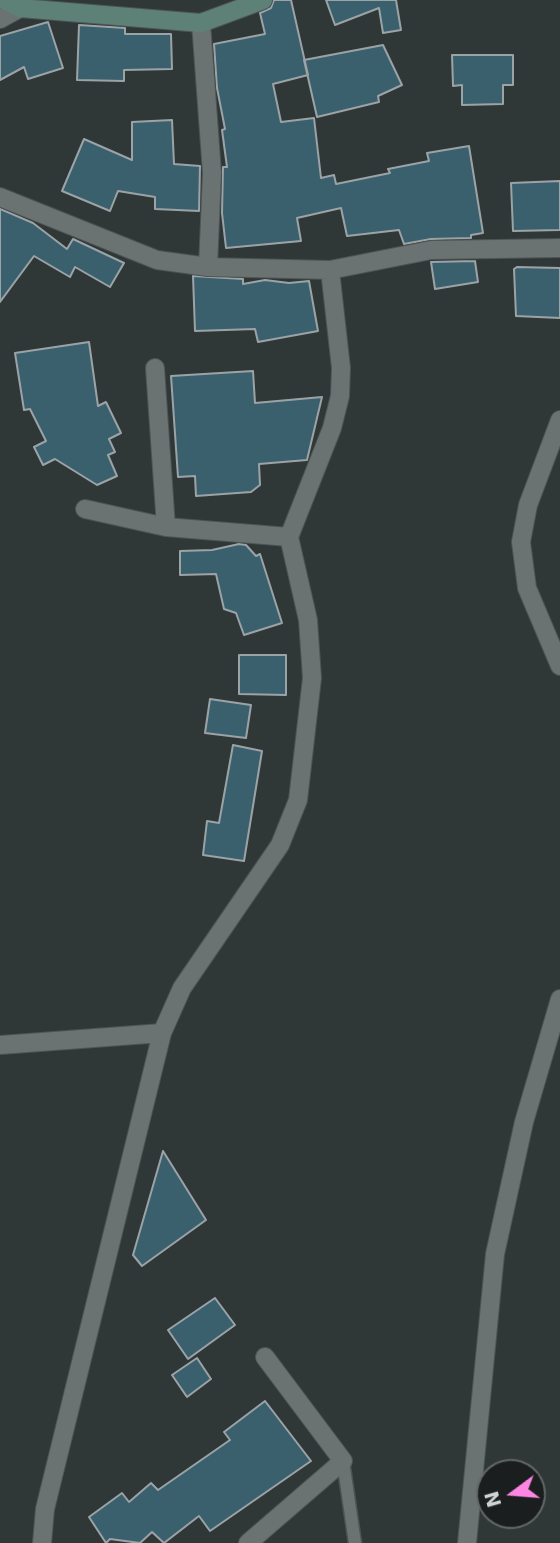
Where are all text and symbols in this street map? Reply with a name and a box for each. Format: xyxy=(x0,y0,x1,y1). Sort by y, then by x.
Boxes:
north arrow xyxy=(476,1459,546,1529)
text: N xyxy=(480,1489,506,1510)

